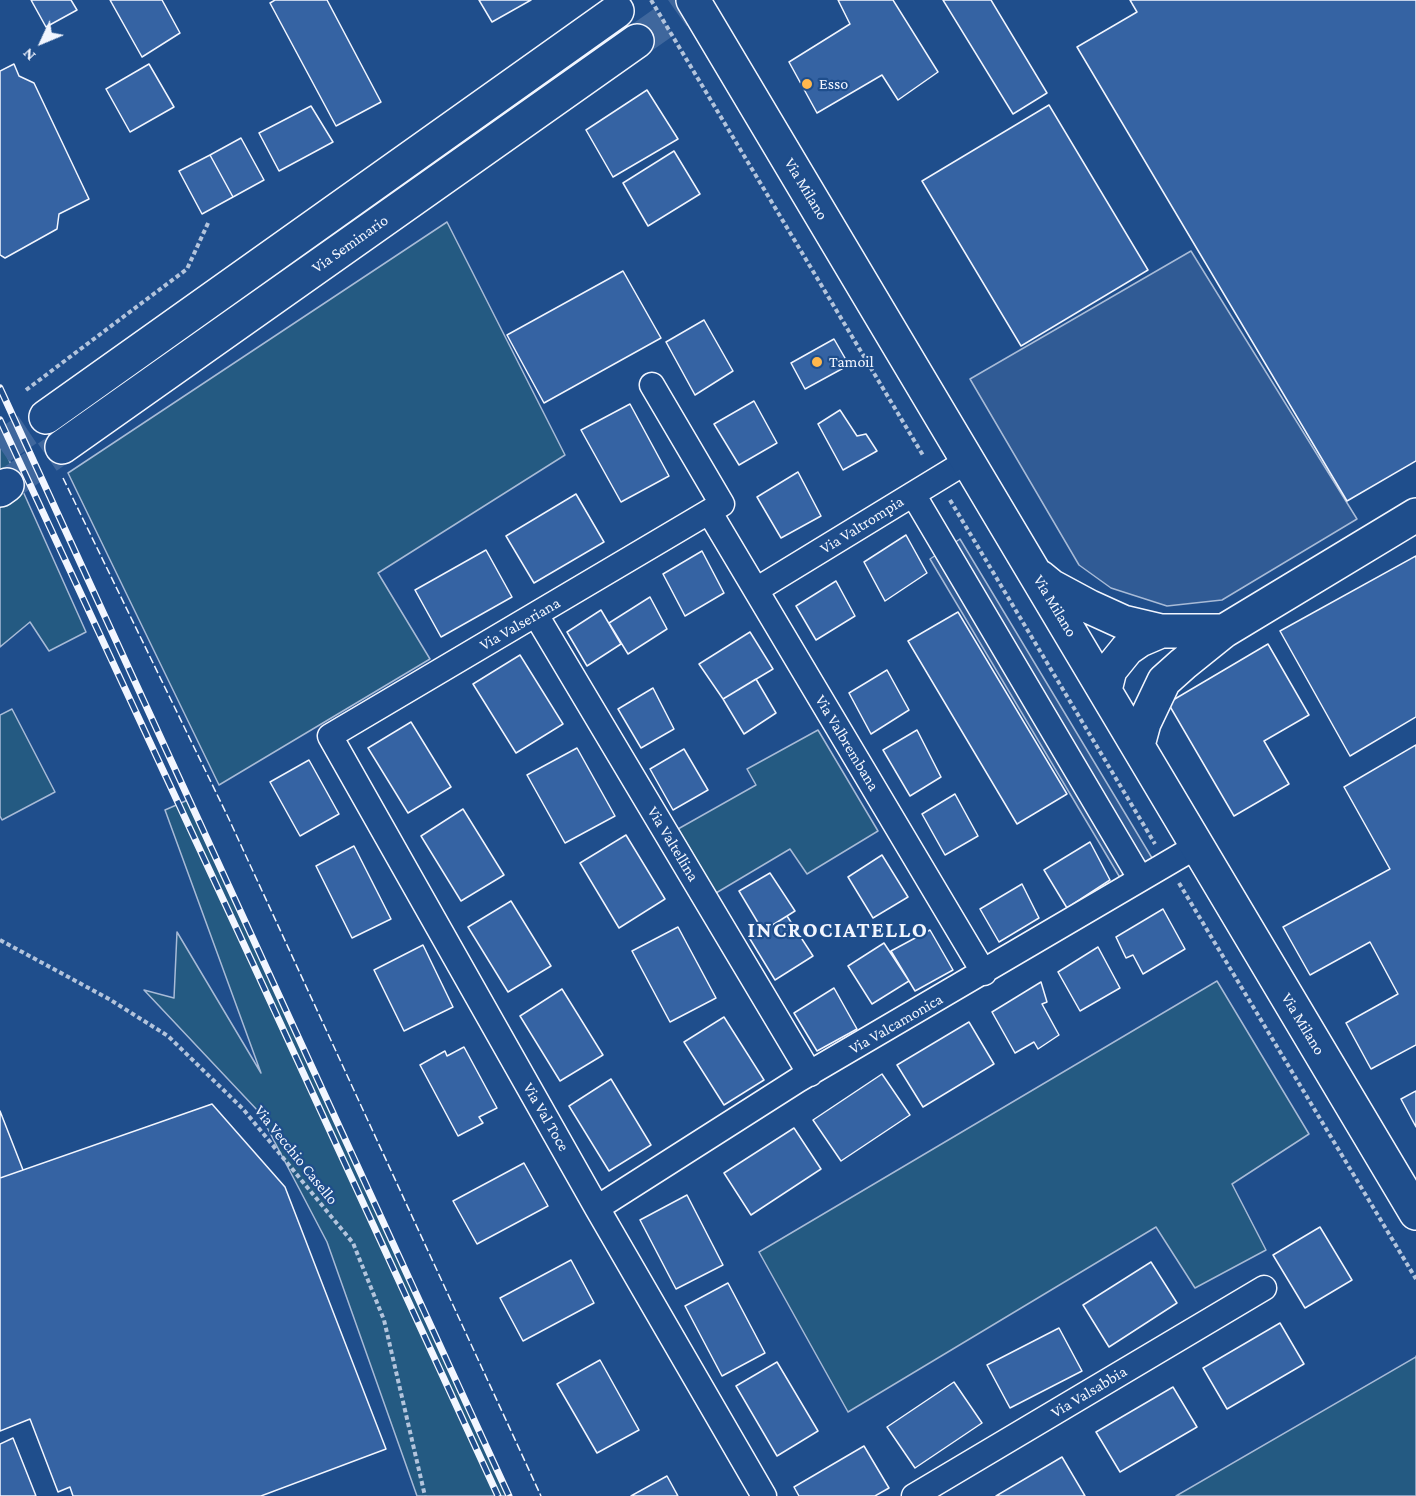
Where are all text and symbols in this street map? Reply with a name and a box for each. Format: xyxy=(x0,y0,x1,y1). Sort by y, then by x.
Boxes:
north arrow xyxy=(12,12,72,72)
text: N xyxy=(19,45,39,65)
place label: Esso xyxy=(819,74,848,94)
marker: Esso xyxy=(800,77,814,91)
street label: Via Milano xyxy=(780,154,832,224)
street label: Via Seminario xyxy=(308,211,392,277)
place label: Tamoil xyxy=(829,352,874,372)
marker: Tamoil xyxy=(810,355,824,369)
street label: Via Valtrompia xyxy=(817,492,907,558)
street label: Via Milano xyxy=(1029,571,1081,641)
street label: Via Valseriana xyxy=(476,593,564,655)
street label: Via Valbrembana xyxy=(811,692,883,794)
street label: Via Valtellina xyxy=(643,803,703,885)
district label: INCROCIATELLO xyxy=(748,917,928,943)
street label: Via Valcamonica xyxy=(846,989,946,1059)
street label: Via Milano xyxy=(1277,989,1329,1059)
street label: Via Val Toce xyxy=(519,1079,573,1155)
street label: Via Vecchio Casello xyxy=(250,1101,342,1209)
street label: Via Valsabbia xyxy=(1048,1362,1130,1422)

